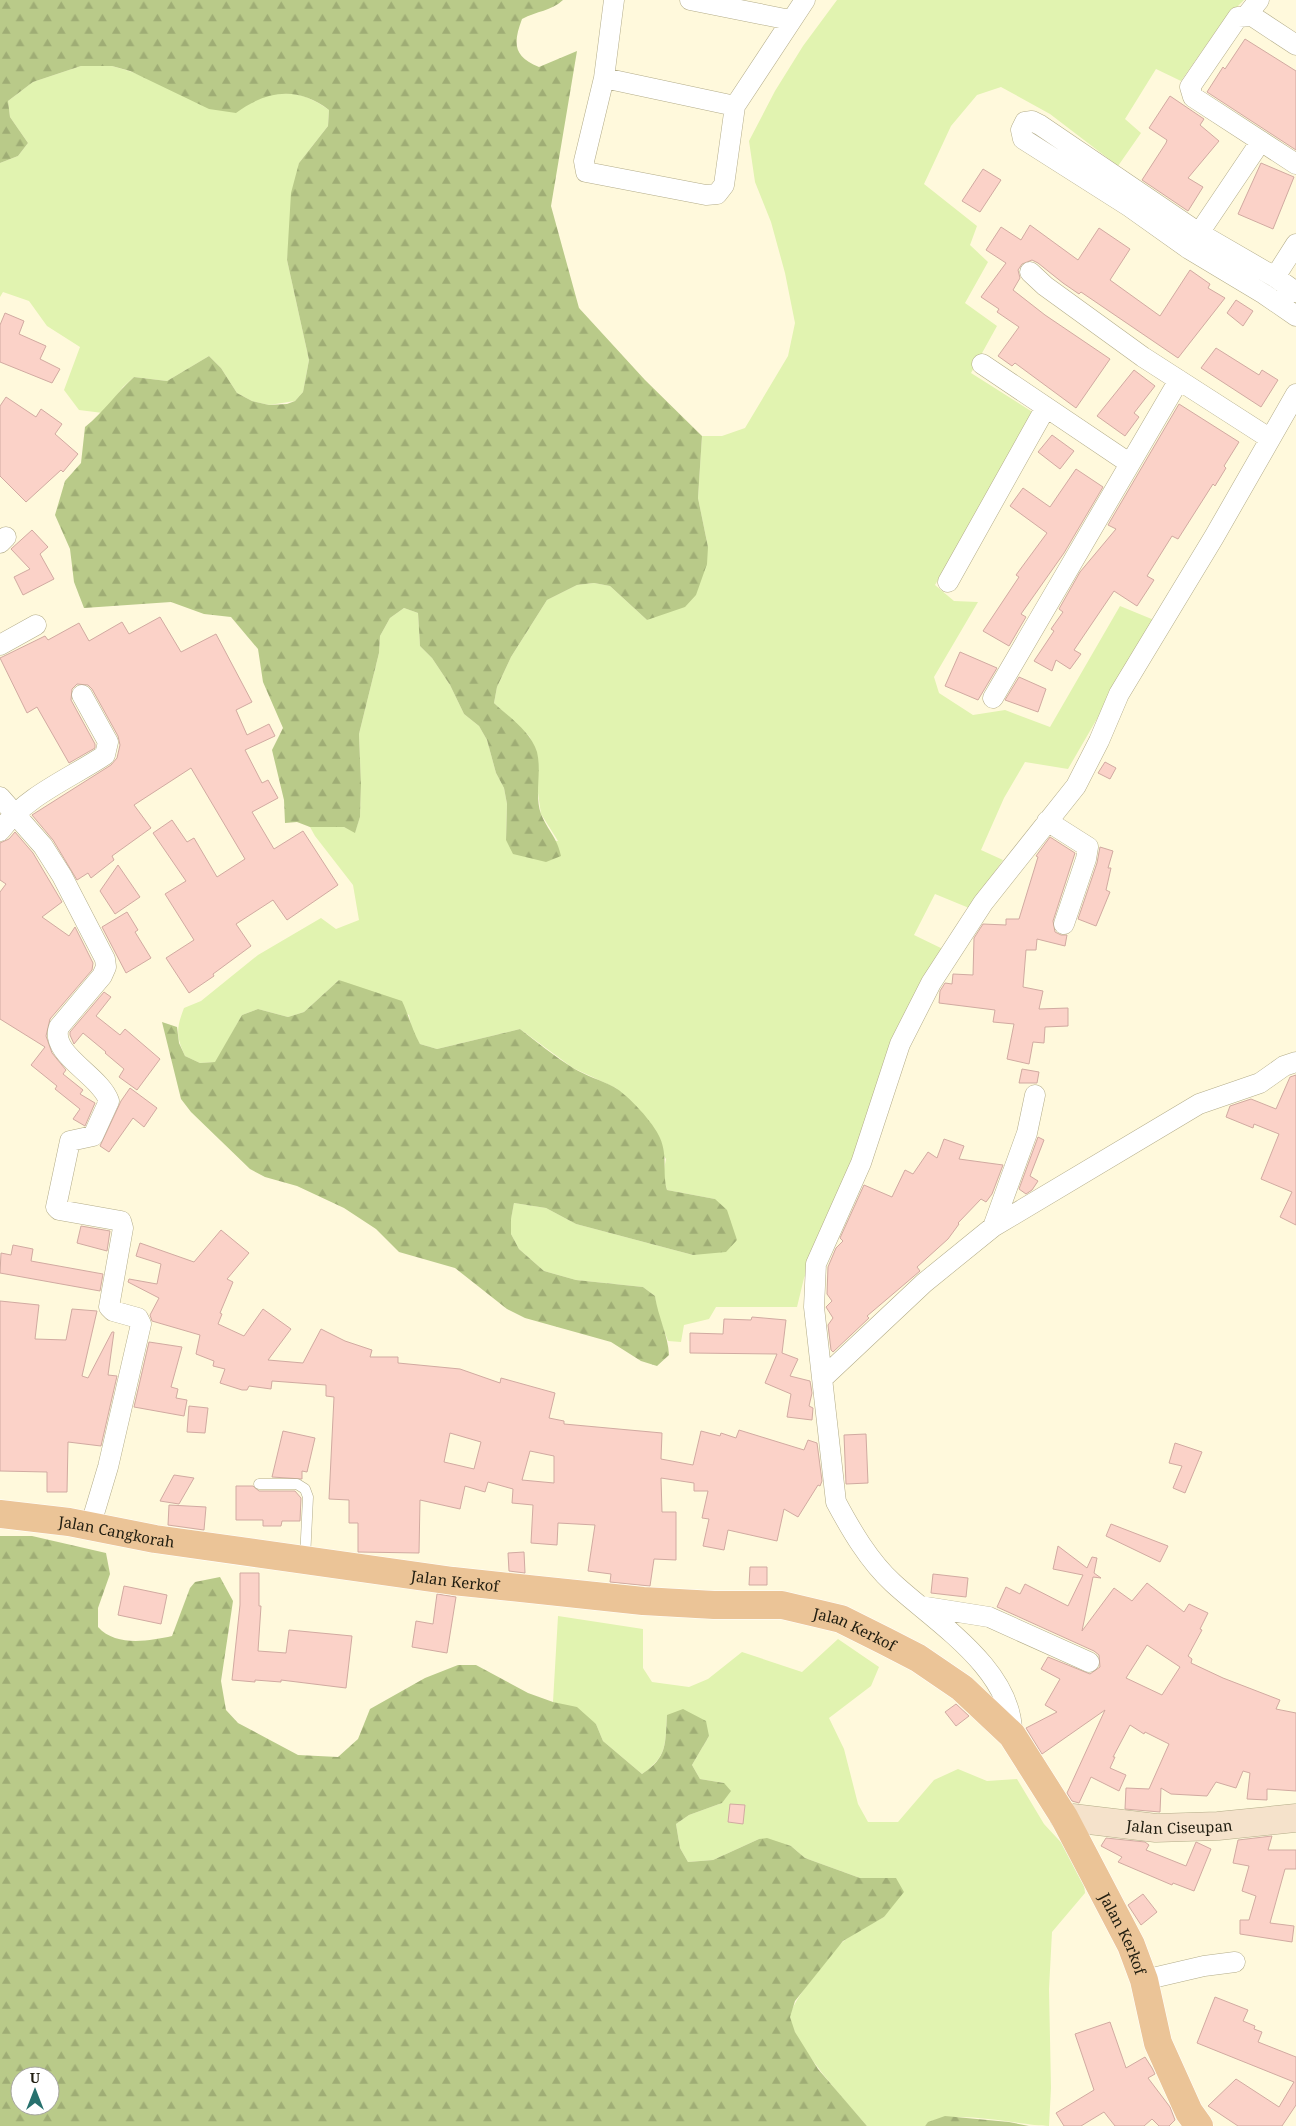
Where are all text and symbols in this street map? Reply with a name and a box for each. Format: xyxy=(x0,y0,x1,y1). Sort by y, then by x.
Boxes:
street label: Jalan Cangkorah xyxy=(57,1511,176,1552)
street label: Jalan Kerkof xyxy=(409,1565,501,1596)
street label: Jalan Kerkof xyxy=(810,1603,901,1656)
street label: Jalan Ciseupan xyxy=(1124,1814,1234,1838)
street label: Jalan Kerkof xyxy=(1095,1888,1152,1979)
north arrow xyxy=(10,2066,60,2116)
text: U xyxy=(30,2068,41,2087)

